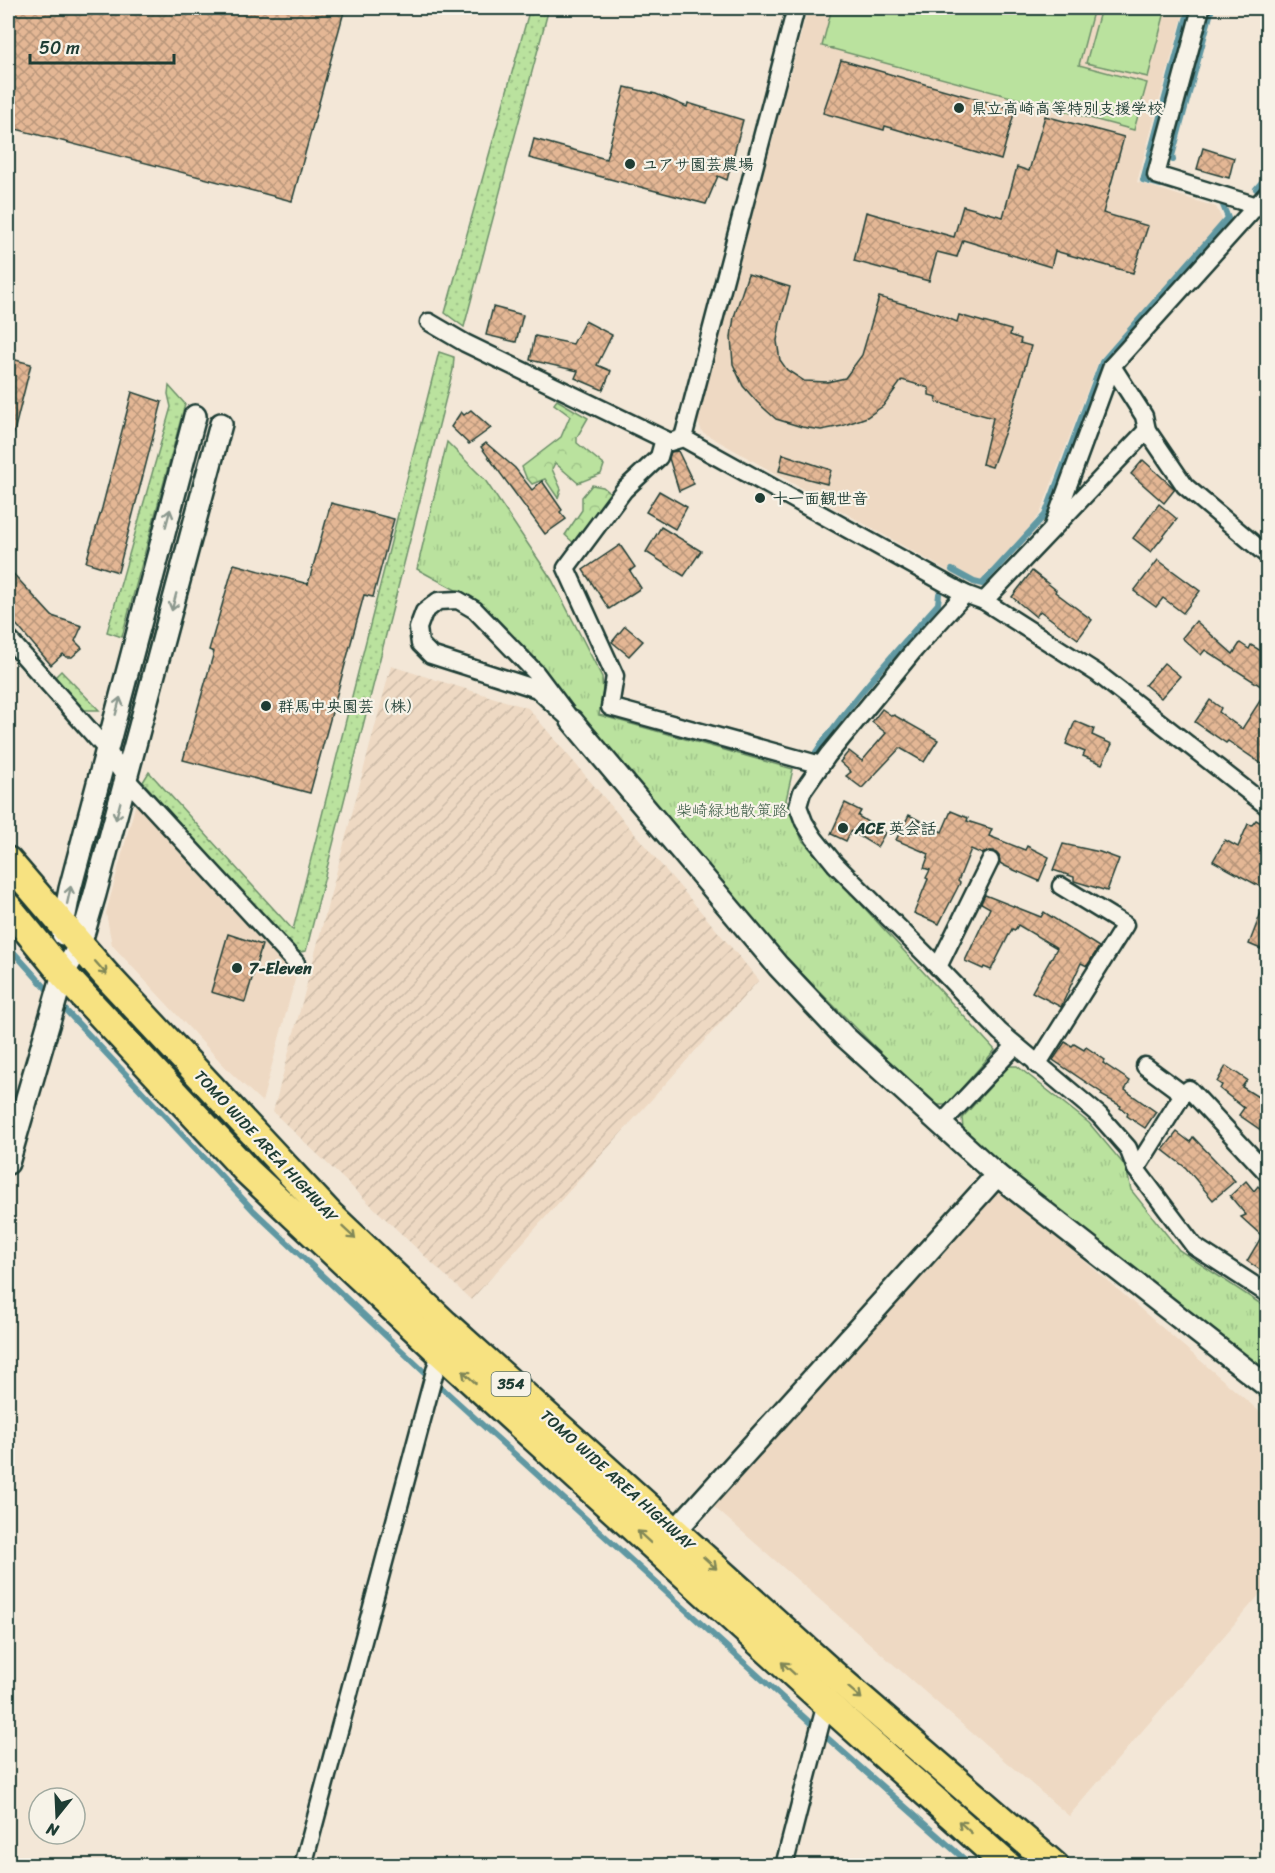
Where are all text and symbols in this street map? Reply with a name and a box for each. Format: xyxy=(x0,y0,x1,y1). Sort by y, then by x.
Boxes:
scale bar xyxy=(30,27,174,65)
text: 50 m xyxy=(39,32,80,64)
place label: 県立高崎高等特別支援学校 xyxy=(971,94,1163,123)
marker: 県立高崎高等特別支援学校 xyxy=(952,101,966,115)
place label: ユアサ園芸農場 xyxy=(642,150,754,179)
marker: ユアサ園芸農場 xyxy=(623,157,637,171)
place label: 十一面観世音 xyxy=(772,484,868,513)
marker: 十一面観世音 xyxy=(753,491,767,505)
one-way arrow xyxy=(163,509,175,528)
one-way arrow xyxy=(167,593,179,612)
place label: 群馬中央園芸（株） xyxy=(278,692,422,721)
one-way arrow xyxy=(113,697,125,716)
marker: 群馬中央園芸（株） xyxy=(259,699,273,713)
park label: 柴崎緑地散策路 xyxy=(676,796,788,825)
one-way arrow xyxy=(111,801,123,820)
place label: ACE 英会話 xyxy=(854,814,937,843)
marker: ACE 英会話 xyxy=(836,821,850,835)
one-way arrow xyxy=(64,886,75,905)
place label: 7-Eleven xyxy=(249,954,312,983)
one-way arrow xyxy=(94,960,108,975)
marker: 7-Eleven xyxy=(230,961,244,975)
street label: TOMO WIDE AREA HIGHWAY xyxy=(187,1063,346,1230)
one-way arrow xyxy=(341,1226,356,1240)
one-way arrow xyxy=(461,1370,476,1385)
road number: 354 xyxy=(492,1372,530,1396)
street label: TOMO WIDE AREA HIGHWAY xyxy=(534,1402,703,1559)
one-way arrow xyxy=(637,1530,652,1544)
one-way arrow xyxy=(702,1556,717,1570)
one-way arrow xyxy=(781,1661,796,1675)
one-way arrow xyxy=(847,1686,862,1700)
north arrow xyxy=(27,1786,87,1846)
text: N xyxy=(42,1814,63,1846)
one-way arrow xyxy=(957,1820,972,1834)

